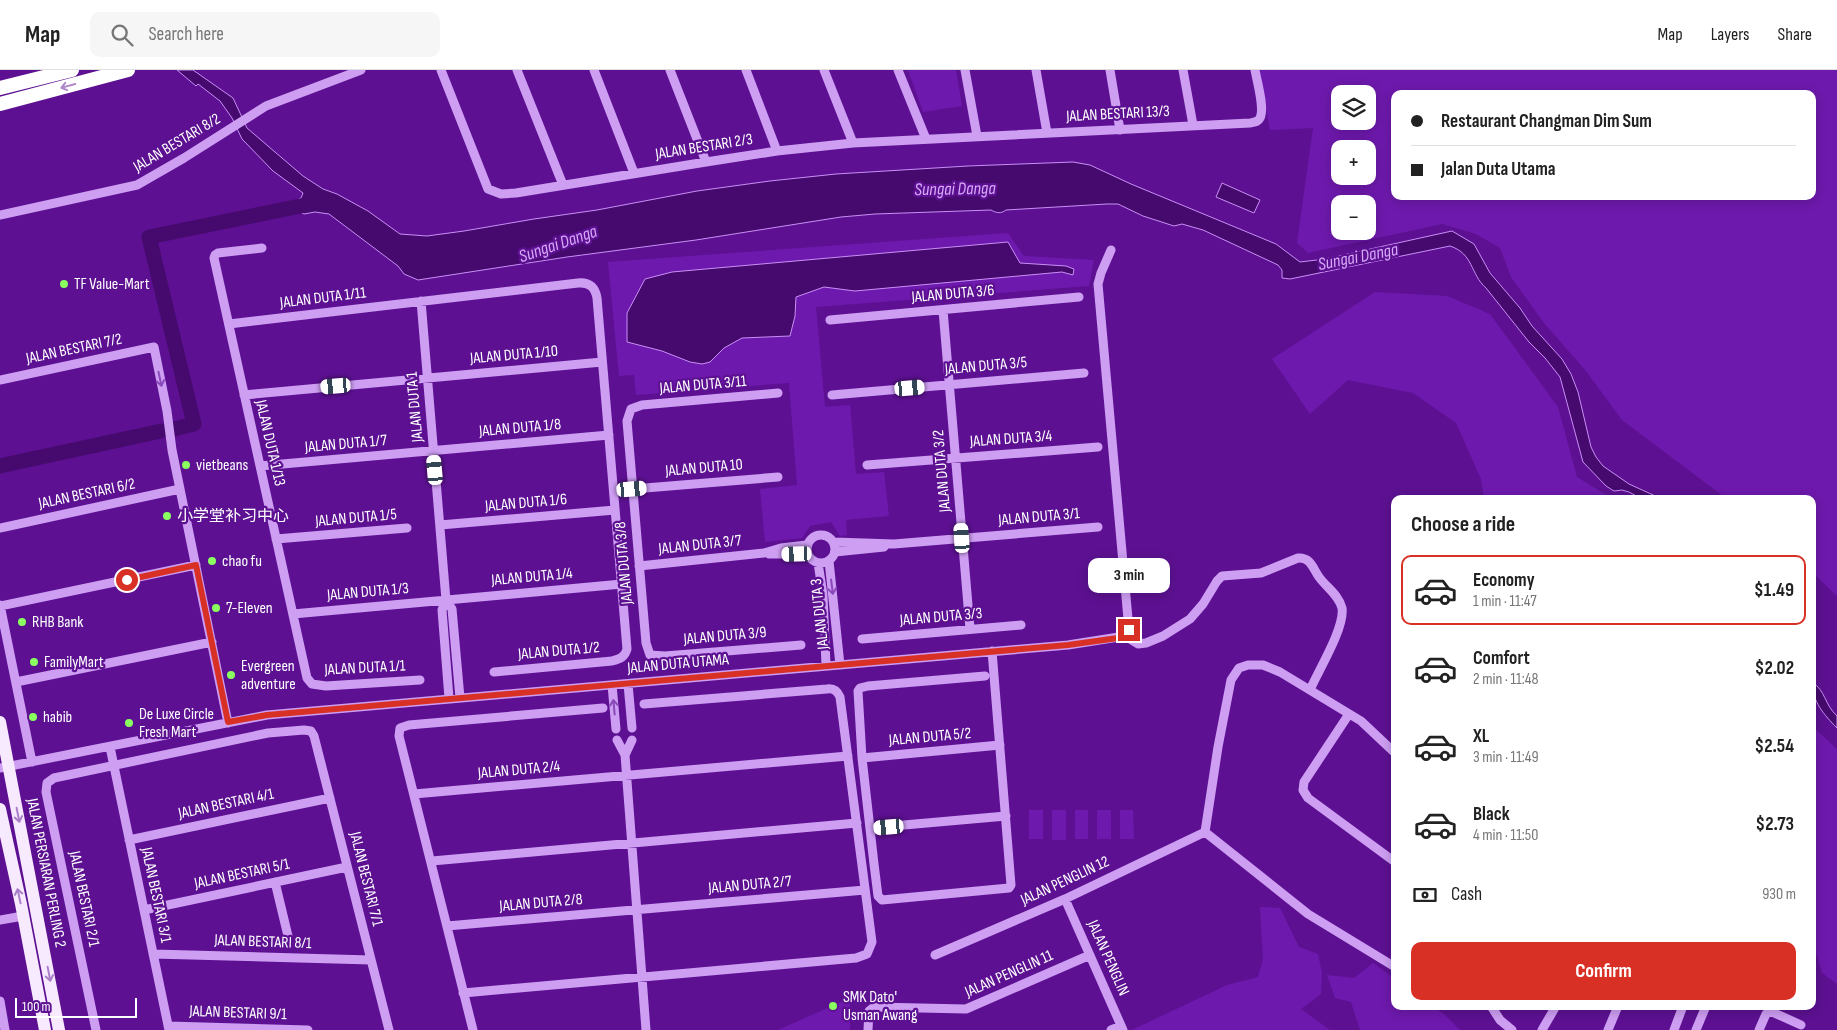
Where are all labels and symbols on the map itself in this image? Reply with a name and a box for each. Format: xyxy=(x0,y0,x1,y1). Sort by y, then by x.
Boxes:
one-way arrow xyxy=(61,82,77,92)
street label: JALAN BESTARI 13/3 xyxy=(1065,102,1170,126)
street label: JALAN BESTARI 8/2 xyxy=(129,110,224,177)
street label: JALAN BESTARI 2/3 xyxy=(653,130,754,164)
water label: Sungai Danga xyxy=(914,178,997,200)
water label: Sungai Danga xyxy=(516,221,601,267)
water label: Sungai Danga xyxy=(1316,239,1401,275)
place label: TF Value-Mart xyxy=(74,275,150,294)
marker: TF Value-Mart xyxy=(58,278,70,290)
street label: JALAN DUTA 3/6 xyxy=(910,281,995,307)
street label: JALAN DUTA 1/11 xyxy=(278,283,367,313)
street label: JALAN BESTARI 7/2 xyxy=(23,330,124,369)
street label: JALAN DUTA 1/10 xyxy=(468,342,559,368)
street label: JALAN DUTA 3/5 xyxy=(943,353,1028,379)
one-way arrow xyxy=(156,371,166,387)
street label: JALAN DUTA 1 xyxy=(402,371,428,444)
street label: JALAN DUTA 3/11 xyxy=(658,372,748,398)
car xyxy=(320,377,351,395)
car xyxy=(894,379,925,397)
street label: JALAN DUTA 1/13 xyxy=(251,397,289,488)
street label: JALAN DUTA 1/8 xyxy=(477,415,562,441)
street label: JALAN DUTA 3/4 xyxy=(968,427,1053,451)
street label: JALAN DUTA 3/2 xyxy=(929,429,955,514)
street label: JALAN DUTA 1/7 xyxy=(303,431,388,457)
car xyxy=(426,454,443,486)
street label: JALAN DUTA 10 xyxy=(664,455,743,481)
place label: vietbeans xyxy=(196,456,249,475)
marker: vietbeans xyxy=(180,459,192,471)
street label: JALAN BESTARI 6/2 xyxy=(36,474,137,514)
car xyxy=(616,480,647,498)
street label: JALAN DUTA 1/6 xyxy=(483,490,568,516)
street label: JALAN DUTA 3/1 xyxy=(996,504,1081,530)
street label: JALAN DUTA 1/5 xyxy=(313,505,398,531)
place label: 小学堂补习中心 xyxy=(177,507,289,526)
marker: 小学堂补习中心 xyxy=(161,510,173,522)
street label: JALAN DUTA 3/8 xyxy=(611,521,637,606)
car xyxy=(953,523,970,553)
street label: JALAN DUTA 3/7 xyxy=(657,531,743,559)
car xyxy=(781,546,812,562)
place label: chao fu xyxy=(222,552,262,571)
marker: chao fu xyxy=(206,555,218,567)
callout: 3 min xyxy=(1088,558,1170,592)
street label: JALAN DUTA 1/4 xyxy=(490,564,574,590)
route start xyxy=(116,569,138,591)
street label: JALAN DUTA 3 xyxy=(807,577,833,652)
one-way arrow xyxy=(828,578,838,594)
street label: JALAN DUTA 1/3 xyxy=(325,579,410,605)
place label: 7-Eleven xyxy=(226,599,273,618)
marker: 7-Eleven xyxy=(210,602,222,614)
street label: JALAN DUTA 3/3 xyxy=(898,604,983,630)
place label: RHB Bank xyxy=(32,613,83,632)
marker: RHB Bank xyxy=(16,616,28,628)
route end xyxy=(1118,619,1140,641)
street label: JALAN DUTA 3/9 xyxy=(682,623,767,649)
street label: JALAN DUTA 1/2 xyxy=(516,638,601,664)
street label: JALAN DUTA UTAMA xyxy=(625,650,730,678)
place label: FamilyMart xyxy=(44,653,104,672)
marker: FamilyMart xyxy=(28,656,40,668)
street label: JALAN DUTA 1/1 xyxy=(323,656,406,680)
place label: Evergreen adventure xyxy=(241,657,296,694)
marker: Evergreen adventure xyxy=(225,669,237,681)
one-way arrow xyxy=(609,699,619,715)
place label: De Luxe Circle Fresh Mart xyxy=(139,705,214,742)
place label: habib xyxy=(43,708,72,727)
marker: habib xyxy=(27,711,39,723)
marker: De Luxe Circle Fresh Mart xyxy=(123,717,135,729)
street label: JALAN DUTA 5/2 xyxy=(887,724,972,750)
street label: JALAN DUTA 2/4 xyxy=(476,757,561,783)
street label: JALAN BESTARI 4/1 xyxy=(176,785,276,824)
street label: JALAN PERSIARAN PERLING 2 xyxy=(22,796,70,949)
one-way arrow xyxy=(14,806,23,822)
car xyxy=(873,818,904,836)
street label: JALAN BESTARI 7/1 xyxy=(345,829,387,929)
street label: JALAN BESTARI 3/1 xyxy=(136,845,175,945)
street label: JALAN BESTARI 2/1 xyxy=(64,848,103,949)
street label: JALAN PENGLIN 12 xyxy=(1017,852,1112,910)
street label: JALAN BESTARI 5/1 xyxy=(192,855,292,894)
street label: JALAN DUTA 2/7 xyxy=(707,872,793,898)
one-way arrow xyxy=(14,889,23,905)
street label: JALAN DUTA 2/8 xyxy=(498,890,583,916)
street label: JALAN PENGLIN xyxy=(1083,916,1133,999)
street label: JALAN BESTARI 8/1 xyxy=(213,931,312,953)
street label: JALAN PENGLIN 11 xyxy=(961,946,1056,1002)
one-way arrow xyxy=(44,966,54,982)
place label: SMK Dato' Usman Awang xyxy=(843,988,917,1025)
scale bar xyxy=(15,995,138,1018)
marker: SMK Dato' Usman Awang xyxy=(827,1000,839,1012)
street label: JALAN BESTARI 9/1 xyxy=(188,1002,287,1024)

